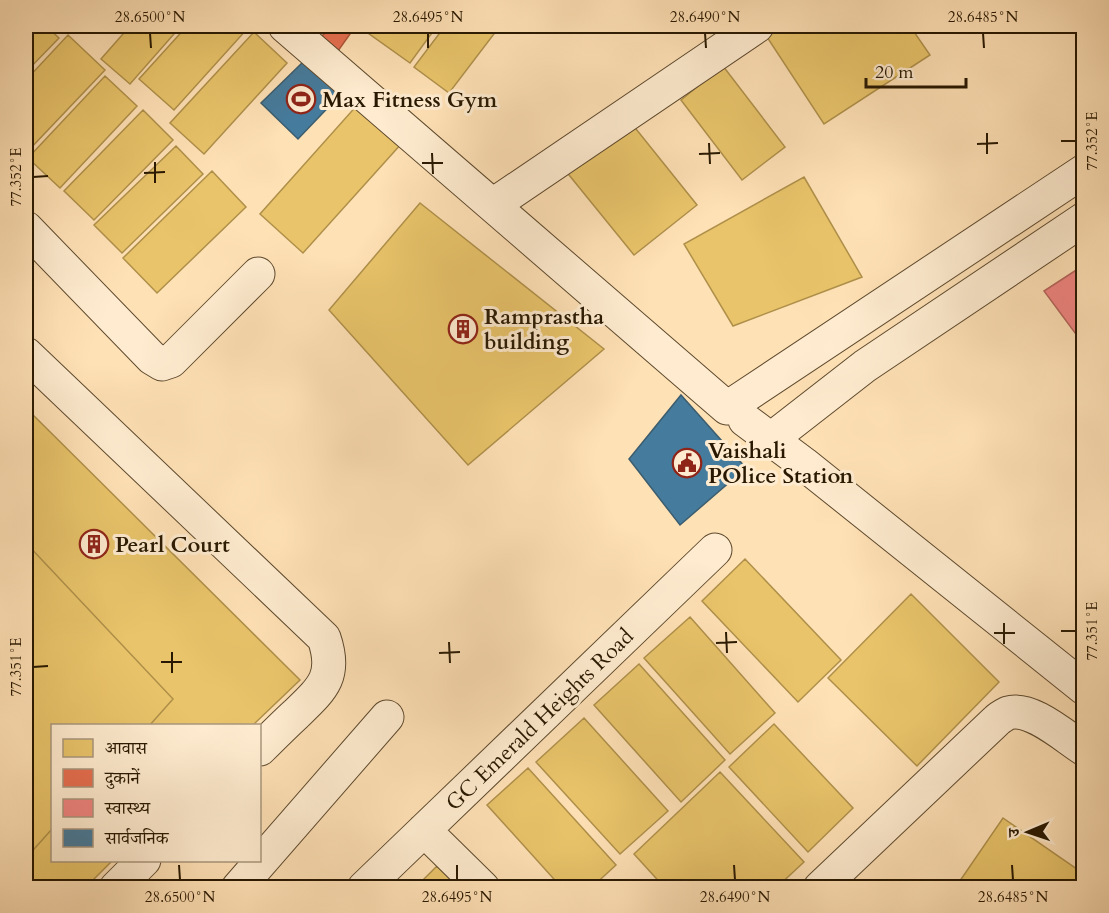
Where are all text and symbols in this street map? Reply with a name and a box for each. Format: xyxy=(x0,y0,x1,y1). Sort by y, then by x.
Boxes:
text: 28.6500°N xyxy=(115,7,185,27)
text: 28.6495°N xyxy=(393,7,463,27)
text: 28.6490°N xyxy=(670,7,740,27)
text: 28.6485°N xyxy=(948,7,1018,27)
scale bar xyxy=(866,51,966,89)
text: 20 m xyxy=(875,60,914,85)
sports icon: Max Fitness Gym xyxy=(285,83,317,115)
place label: Max Fitness Gym xyxy=(322,85,498,115)
text: 77.352°E xyxy=(1082,111,1102,171)
text: 77.352°E xyxy=(6,147,26,207)
place label: Ramprastha building xyxy=(484,302,604,357)
building icon: Ramprastha building xyxy=(447,313,479,345)
place label: Vaishali POlice Station xyxy=(708,436,853,491)
public building icon: Vaishali POlice Station xyxy=(671,447,703,479)
building icon: Pearl Court xyxy=(78,528,110,560)
place label: Pearl Court xyxy=(115,530,230,560)
text: 77.351°E xyxy=(1082,601,1102,661)
street label: GC Emerald Heights Road xyxy=(439,622,640,818)
text: 77.351°E xyxy=(6,637,26,697)
legend xyxy=(51,724,261,862)
text: आवास xyxy=(105,736,148,761)
text: दुकानें xyxy=(104,766,141,791)
text: स्वास्थ्य xyxy=(104,796,151,821)
north arrow xyxy=(998,802,1058,862)
text: सार्वजनिक xyxy=(104,826,170,851)
text: उ xyxy=(1003,826,1025,838)
text: 28.6500°N xyxy=(145,887,215,907)
text: 28.6495°N xyxy=(422,887,492,907)
text: 28.6490°N xyxy=(700,887,770,907)
text: 28.6485°N xyxy=(978,887,1048,907)

